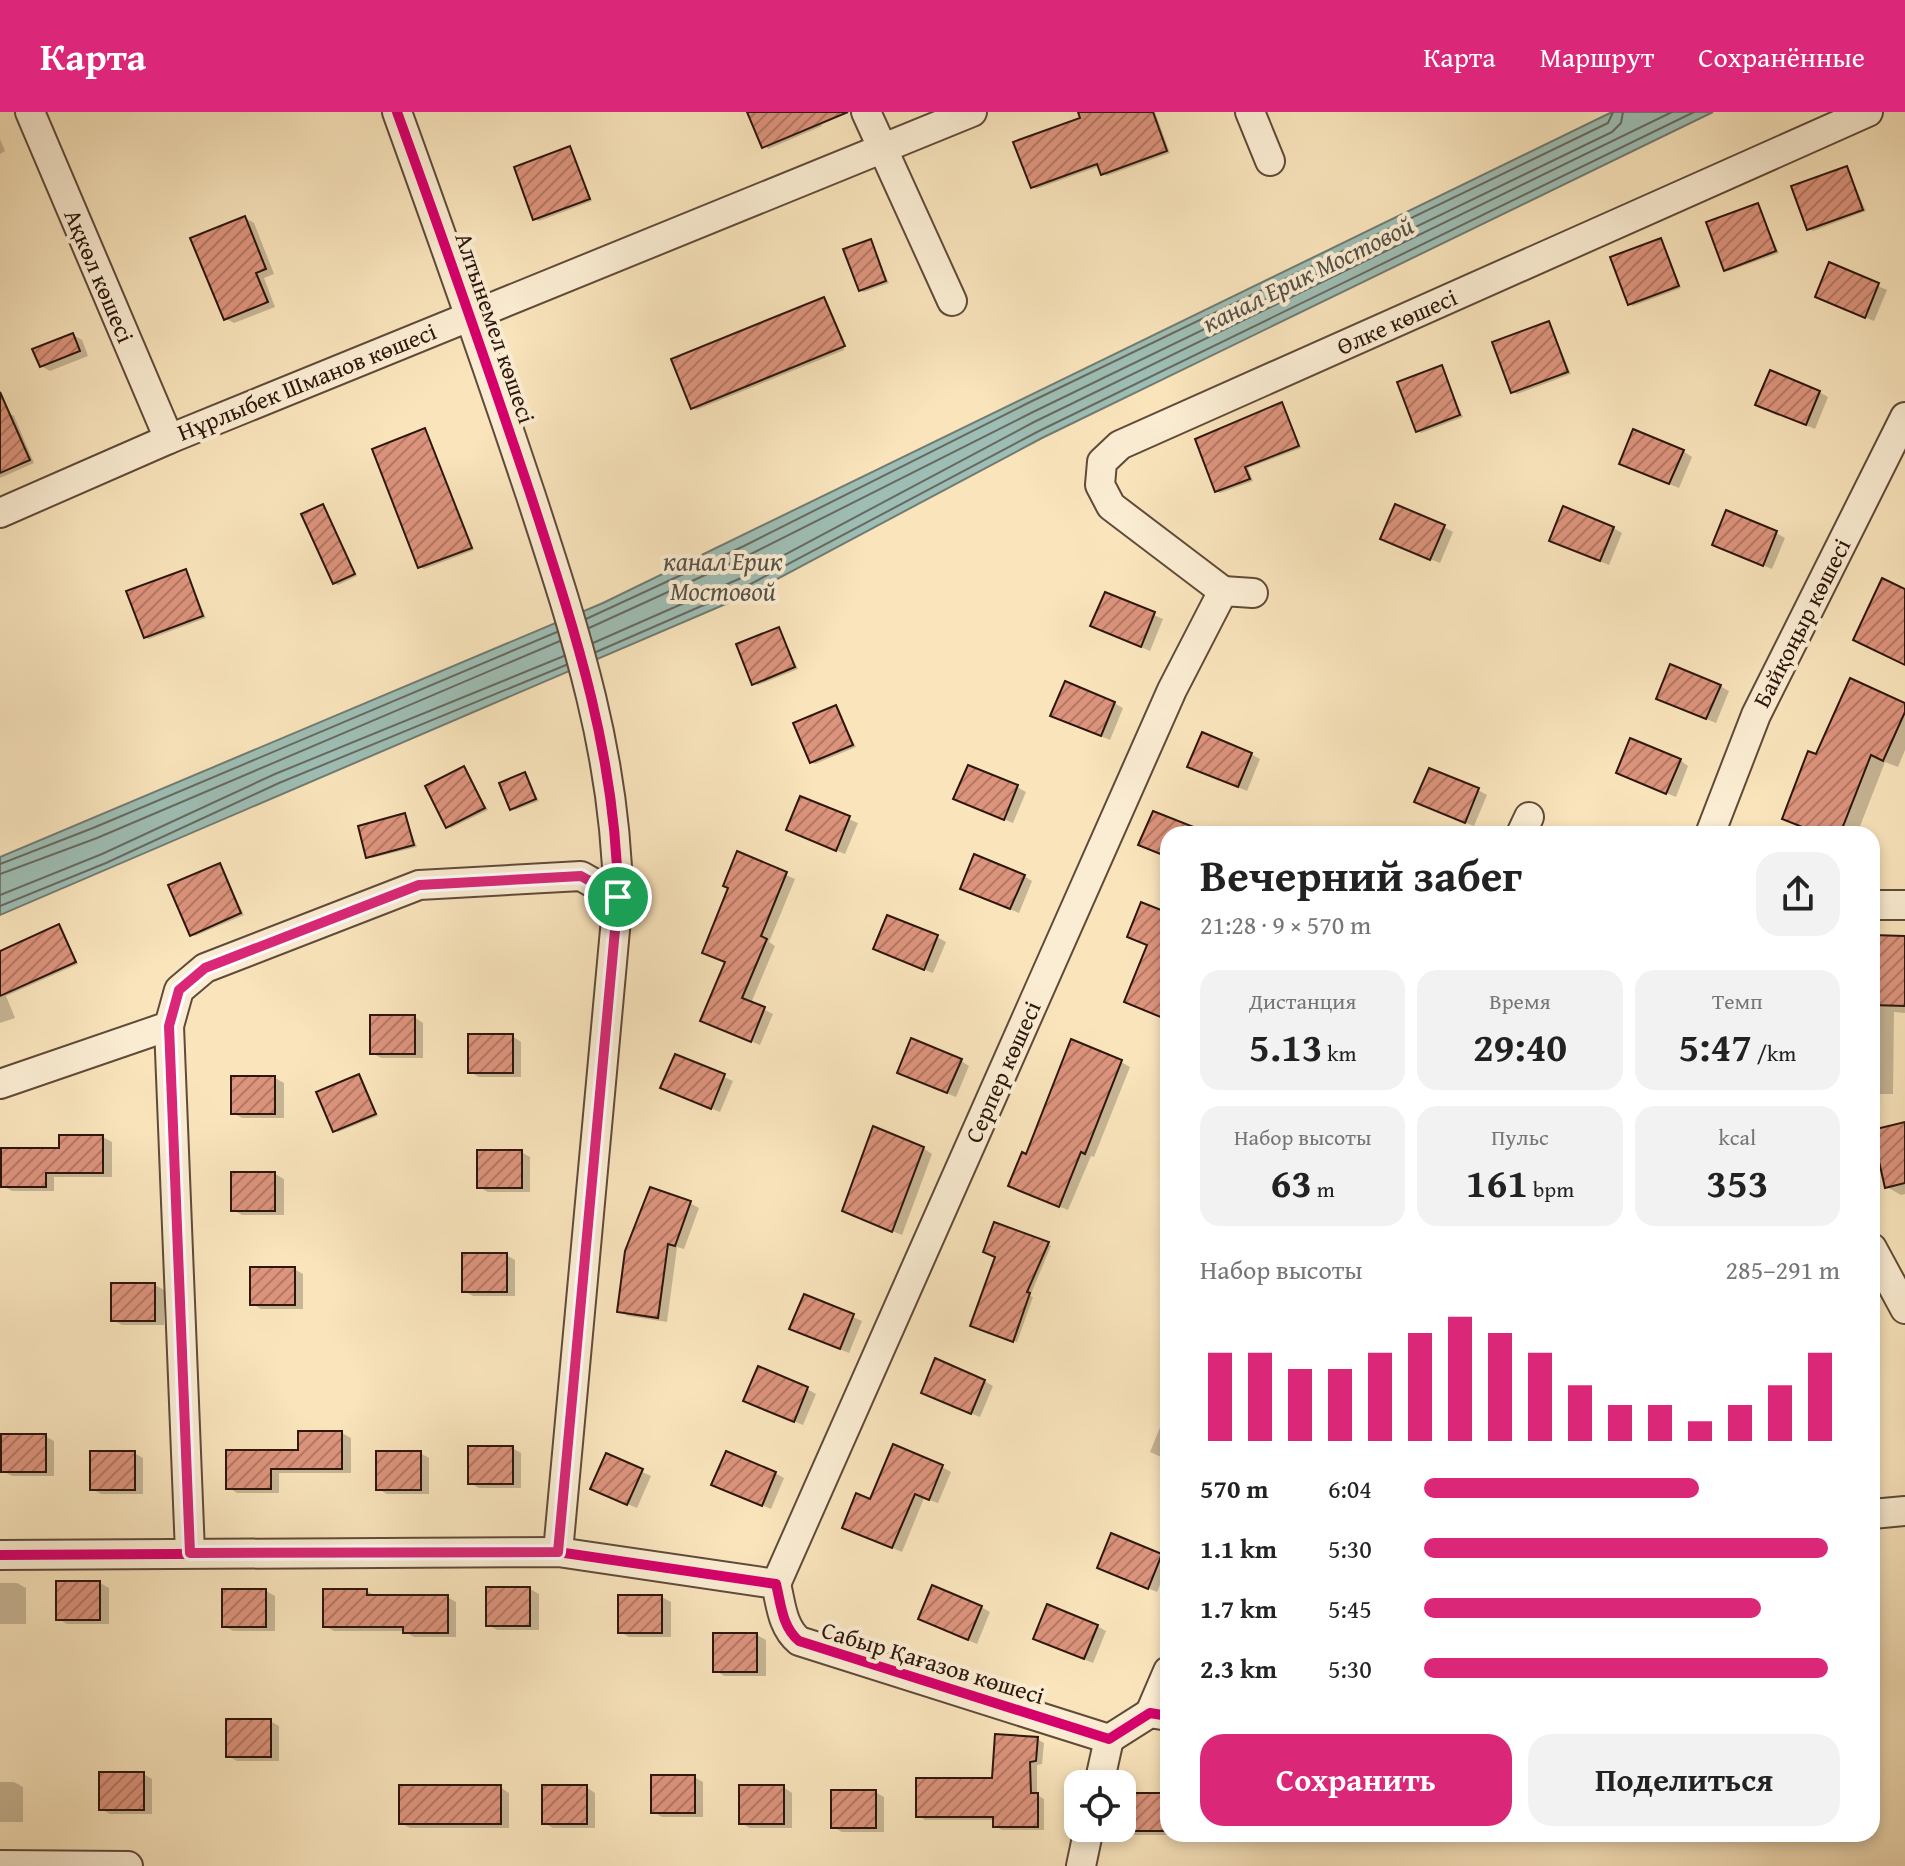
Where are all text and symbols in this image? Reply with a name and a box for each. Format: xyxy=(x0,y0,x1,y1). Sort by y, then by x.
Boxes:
text: Карта xyxy=(40,28,146,84)
text: Карта xyxy=(1423,36,1496,77)
text: Маршрут xyxy=(1540,36,1654,77)
text: Сохранённые xyxy=(1698,36,1865,77)
street label: Ақкөл көшесі xyxy=(56,204,143,348)
water label: канал Ерик Мостовой xyxy=(1195,205,1420,342)
street label: Алтынемел көшесі xyxy=(446,228,545,428)
street label: Өлке көшесі xyxy=(1331,279,1463,364)
street label: Нұрлыбек Шманов көшесі xyxy=(172,313,442,450)
street label: Байқоңыр көшесi xyxy=(1744,532,1859,713)
water label: канал Ерик Мостовой xyxy=(663,541,783,610)
text: Вечерний забег xyxy=(1200,843,1522,907)
button: share xyxy=(1756,852,1840,936)
pin xyxy=(584,863,652,931)
icon: arrive xyxy=(596,875,640,919)
text: 21:28 · 9 × 570 m xyxy=(1200,905,1371,944)
text: Дистанция xyxy=(1249,985,1356,1017)
text: Время xyxy=(1489,985,1551,1017)
text: Темп xyxy=(1712,985,1763,1017)
street label: Серпер көшесі xyxy=(956,995,1050,1148)
text: 5.13 xyxy=(1249,1017,1322,1076)
text: 29:40 xyxy=(1473,1017,1567,1076)
text: 5:47 xyxy=(1678,1017,1752,1076)
text: km xyxy=(1322,1037,1356,1069)
text: /km xyxy=(1752,1037,1796,1069)
text: Набор высоты xyxy=(1234,1121,1371,1153)
text: Пульс xyxy=(1491,1121,1549,1153)
text: kcal xyxy=(1719,1121,1756,1153)
text: 63 xyxy=(1271,1153,1312,1212)
text: 161 xyxy=(1466,1153,1528,1212)
text: 353 xyxy=(1706,1153,1768,1212)
text: m xyxy=(1312,1173,1335,1205)
text: bpm xyxy=(1528,1173,1574,1205)
text: Набор высоты xyxy=(1200,1250,1362,1289)
text: 285–291 m xyxy=(1726,1250,1840,1289)
text: 570 m xyxy=(1200,1469,1268,1508)
text: 6:04 xyxy=(1328,1469,1372,1508)
text: 1.1 km xyxy=(1200,1529,1277,1568)
text: 5:30 xyxy=(1328,1529,1372,1568)
text: 1.7 km xyxy=(1200,1589,1277,1628)
text: 5:45 xyxy=(1328,1589,1372,1628)
street label: Сабыр Қағазов көшесі xyxy=(817,1612,1049,1713)
text: 2.3 km xyxy=(1200,1649,1277,1688)
text: 5:30 xyxy=(1328,1649,1372,1688)
button: Сохранить xyxy=(1200,1734,1512,1826)
button: Поделиться xyxy=(1528,1734,1840,1826)
map controls xyxy=(1064,1770,1136,1842)
button: locate xyxy=(1064,1770,1136,1842)

